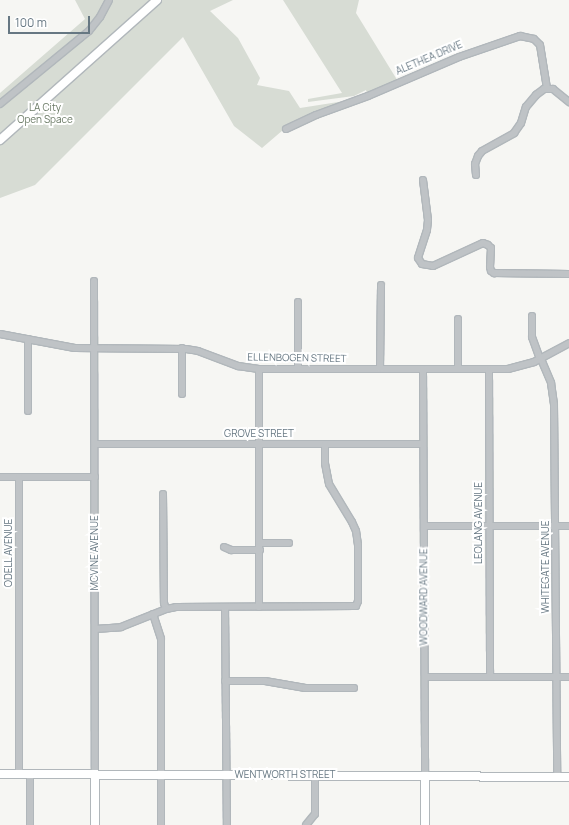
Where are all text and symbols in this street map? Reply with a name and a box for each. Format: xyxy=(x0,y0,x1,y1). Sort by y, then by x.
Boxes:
scale bar xyxy=(10,8,92,34)
text: 100 m xyxy=(15,14,47,31)
street label: ALETHEA DRIVE xyxy=(394,39,464,77)
park label: LA City Open Space xyxy=(17,101,73,124)
street label: ELLENBOGEN STREET xyxy=(247,351,347,365)
street label: GROVE STREET xyxy=(224,428,294,440)
street label: LEOLANG AVENUE xyxy=(473,482,485,564)
street label: MCVINE AVENUE xyxy=(89,515,101,591)
street label: ODELL AVENUE xyxy=(3,519,15,587)
street label: WHITEGATE AVENUE xyxy=(540,520,552,614)
street label: WOODWARD AVENUE xyxy=(418,549,430,645)
street label: WENTWORTH STREET xyxy=(234,769,336,781)

